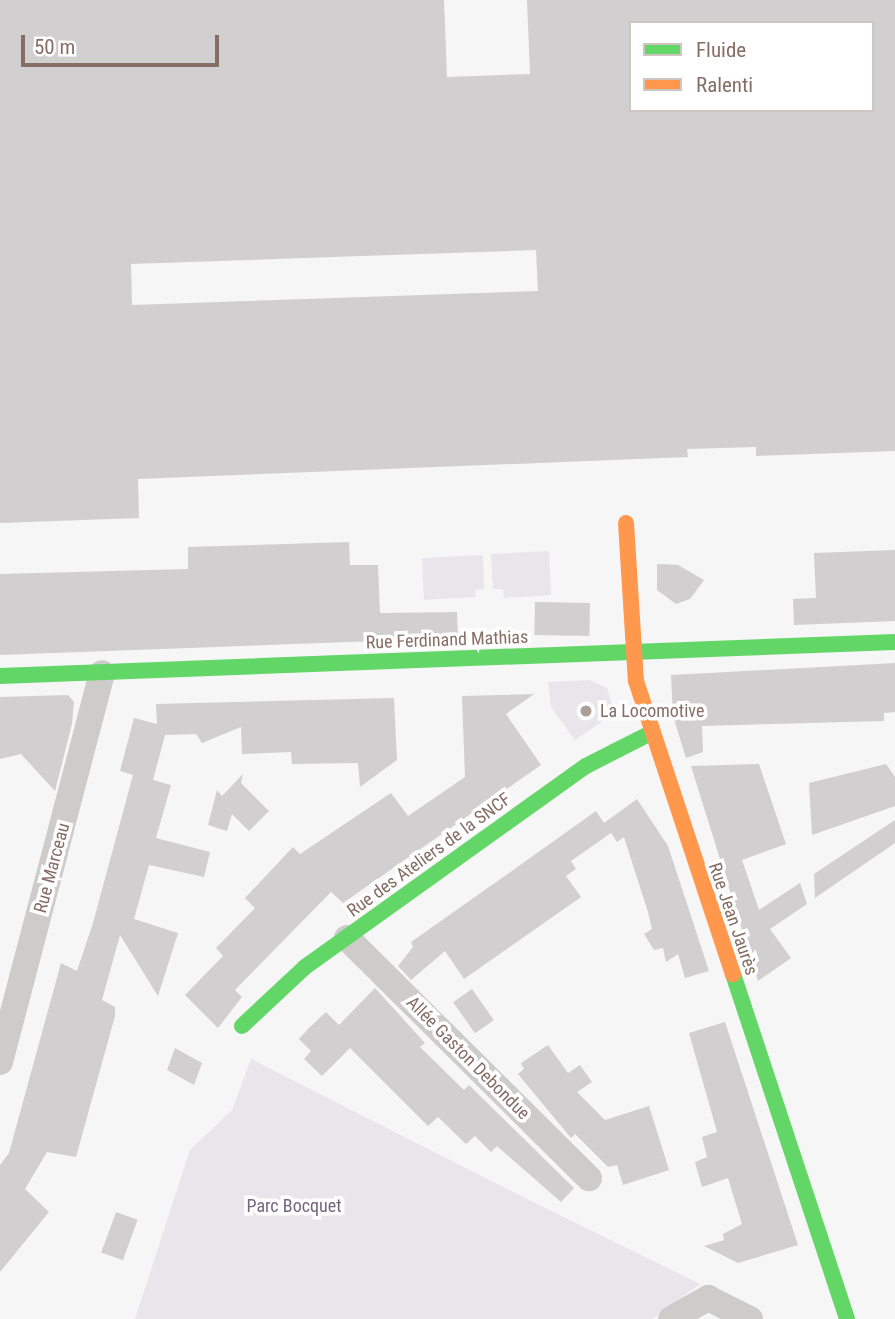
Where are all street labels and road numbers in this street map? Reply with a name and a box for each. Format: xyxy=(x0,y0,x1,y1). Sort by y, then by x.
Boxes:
street label: Rue Ferdinand Mathias xyxy=(365,626,529,654)
street label: Rue des Ateliers de la SNCF xyxy=(343,788,515,922)
street label: Rue Marceau xyxy=(30,821,74,915)
street label: Rue Jean Jaurès xyxy=(704,860,762,978)
street label: Allée Gaston Debondue xyxy=(402,992,534,1124)

